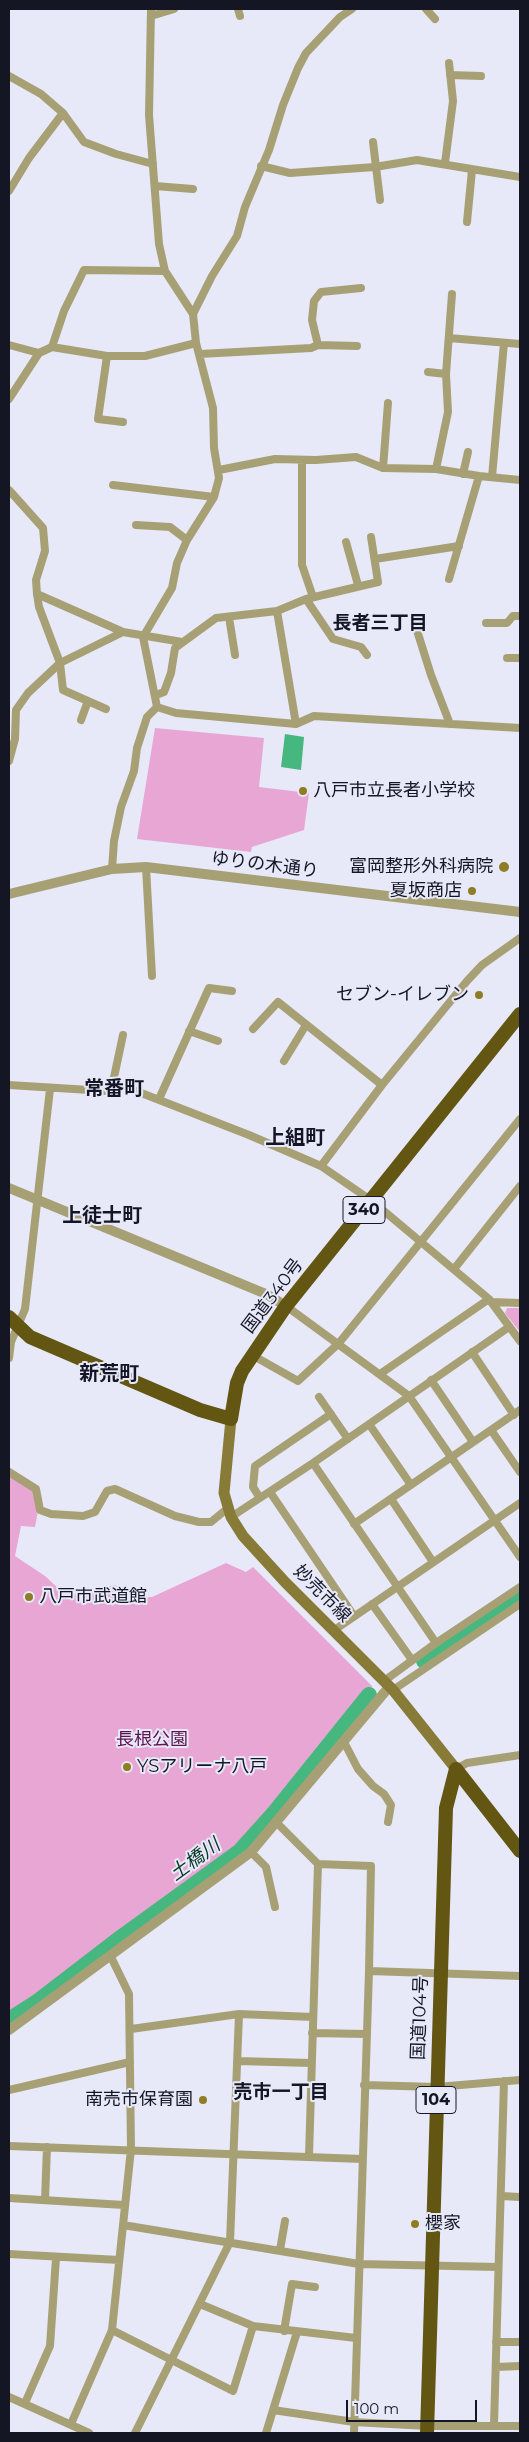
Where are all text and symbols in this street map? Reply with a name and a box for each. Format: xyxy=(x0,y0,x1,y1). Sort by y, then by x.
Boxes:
district label: 長者三丁目 xyxy=(333,612,427,634)
place label: 八戸市立長者小学校 xyxy=(313,780,475,802)
marker: 八戸市立長者小学校 xyxy=(297,785,309,797)
street label: ゆりの木通り xyxy=(210,848,320,882)
place label: 富岡整形外科病院 xyxy=(349,856,493,878)
marker: 富岡整形外科病院 xyxy=(497,860,511,874)
place label: 夏坂商店 xyxy=(390,880,462,902)
marker: 夏坂商店 xyxy=(466,885,478,897)
place label: セブン-イレブン xyxy=(336,984,469,1006)
marker: セブン-イレブン xyxy=(473,989,485,1001)
district label: 常番町 xyxy=(84,1077,144,1101)
district label: 上組町 xyxy=(265,1126,325,1150)
road number: 340 xyxy=(343,1196,385,1224)
district label: 上徒士町 xyxy=(62,1204,142,1228)
street label: 国道340号 xyxy=(238,1254,308,1338)
district label: 新荒町 xyxy=(79,1362,139,1386)
street label: 妙売市線 xyxy=(289,1561,355,1627)
place label: 八戸市武道館 xyxy=(39,1586,147,1608)
marker: 八戸市武道館 xyxy=(23,1591,35,1603)
park label: 長根公園 xyxy=(116,1729,188,1751)
place label: YSアリーナ八戸 xyxy=(137,1756,267,1778)
marker: YSアリーナ八戸 xyxy=(121,1761,133,1773)
water label: 土橋川 xyxy=(165,1834,225,1886)
street label: 国道104号 xyxy=(408,1975,432,2061)
district label: 売市一丁目 xyxy=(234,2081,328,2103)
road number: 104 xyxy=(416,2086,456,2114)
place label: 南売市保育園 xyxy=(85,2089,193,2111)
marker: 南売市保育園 xyxy=(197,2094,209,2106)
place label: 櫻家 xyxy=(425,2213,461,2235)
marker: 櫻家 xyxy=(409,2218,421,2230)
scale bar xyxy=(349,2390,480,2422)
text: 100 m xyxy=(354,2399,399,2418)

